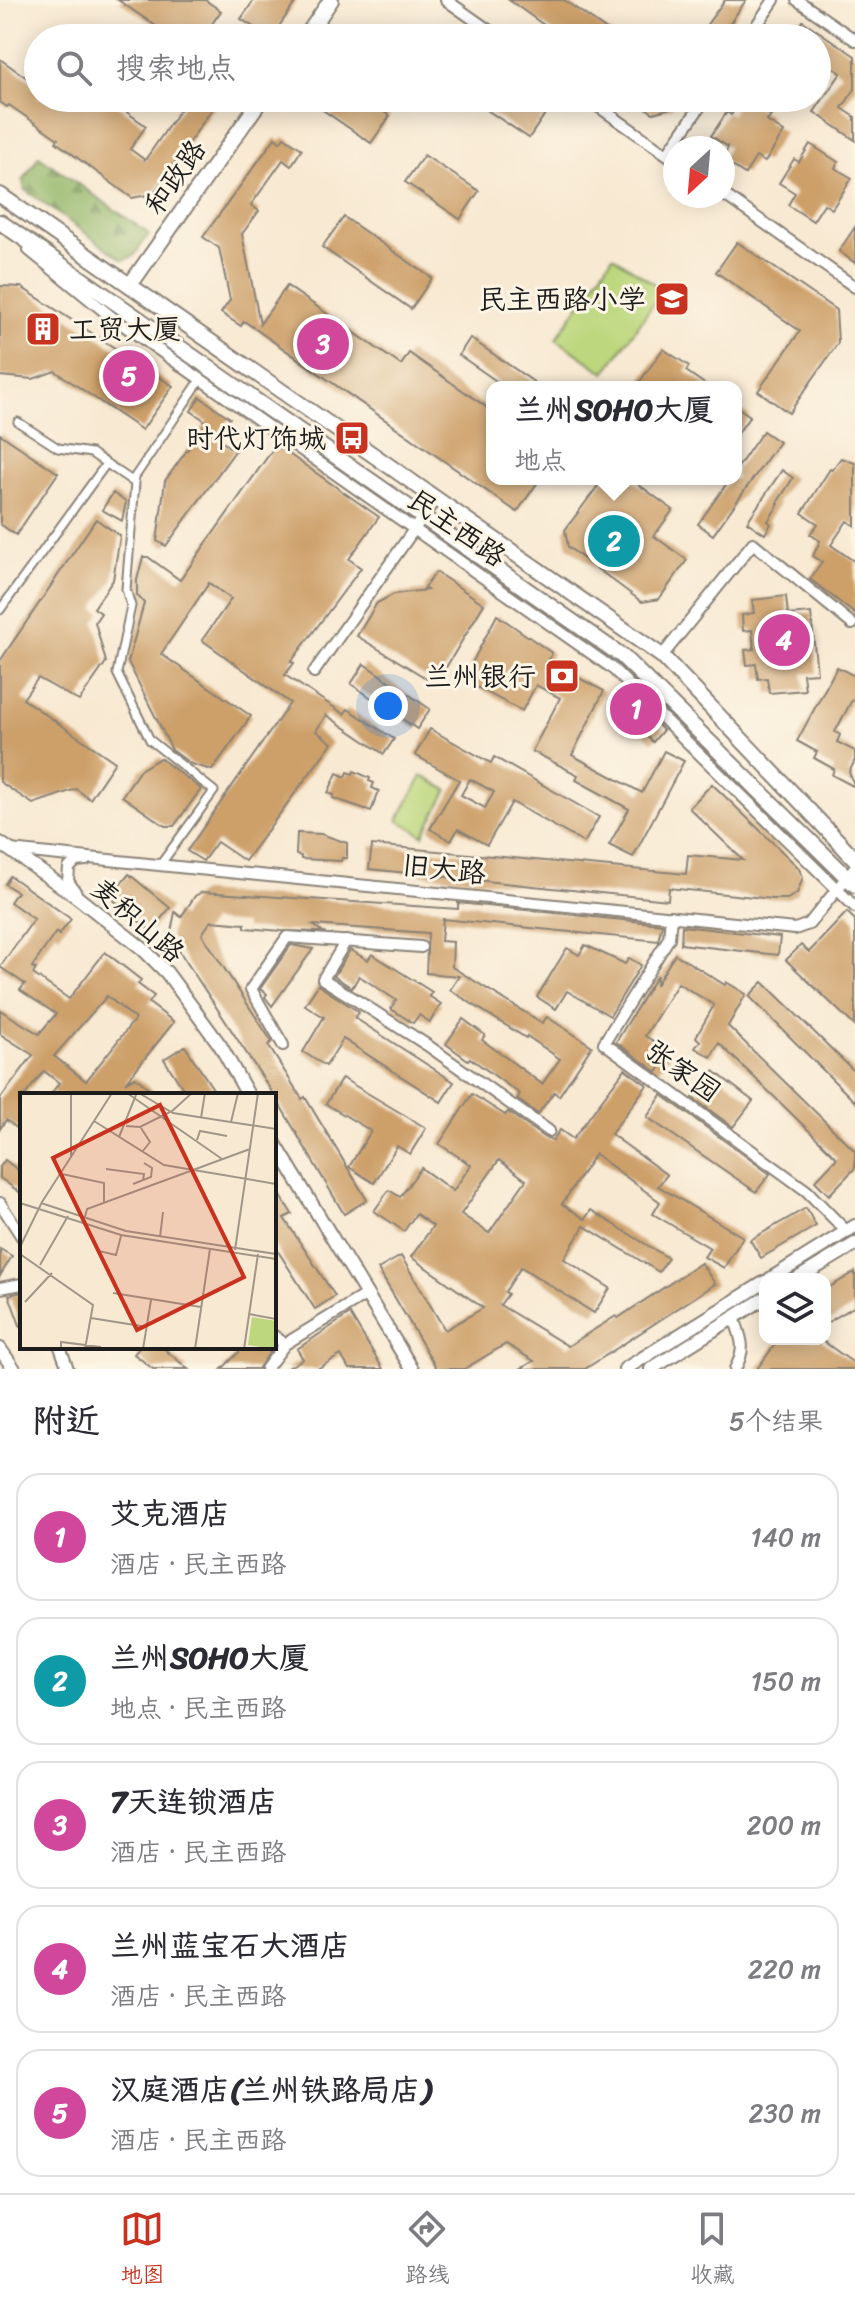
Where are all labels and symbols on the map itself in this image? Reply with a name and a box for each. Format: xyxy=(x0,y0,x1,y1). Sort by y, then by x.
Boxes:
street label: 和政路 xyxy=(131,129,219,225)
north arrow xyxy=(663,136,735,208)
place label: 民主西路小学 xyxy=(478,275,646,324)
school or university icon: 民主西路小学 xyxy=(653,280,691,318)
place label: 工贸大厦 xyxy=(69,305,181,354)
building icon: 工贸大厦 xyxy=(24,310,62,348)
pin: 3 xyxy=(297,314,349,374)
pin: 5 xyxy=(103,346,155,406)
place label: 时代灯饰城 xyxy=(186,414,326,463)
bus stop icon: 时代灯饰城 xyxy=(333,419,371,457)
street label: 民主西路 xyxy=(397,476,517,580)
pin: 2 xyxy=(588,511,640,571)
pin: 4 xyxy=(758,610,810,670)
place label: 兰州银行 xyxy=(424,652,536,701)
bank icon: 兰州银行 xyxy=(543,657,581,695)
pin: 1 xyxy=(610,679,662,739)
your location xyxy=(368,686,408,726)
street label: 旧大路 xyxy=(400,840,488,898)
street label: 麦积山路 xyxy=(80,865,196,975)
street label: 张家园 xyxy=(635,1026,731,1116)
inset map xyxy=(20,1093,276,1349)

